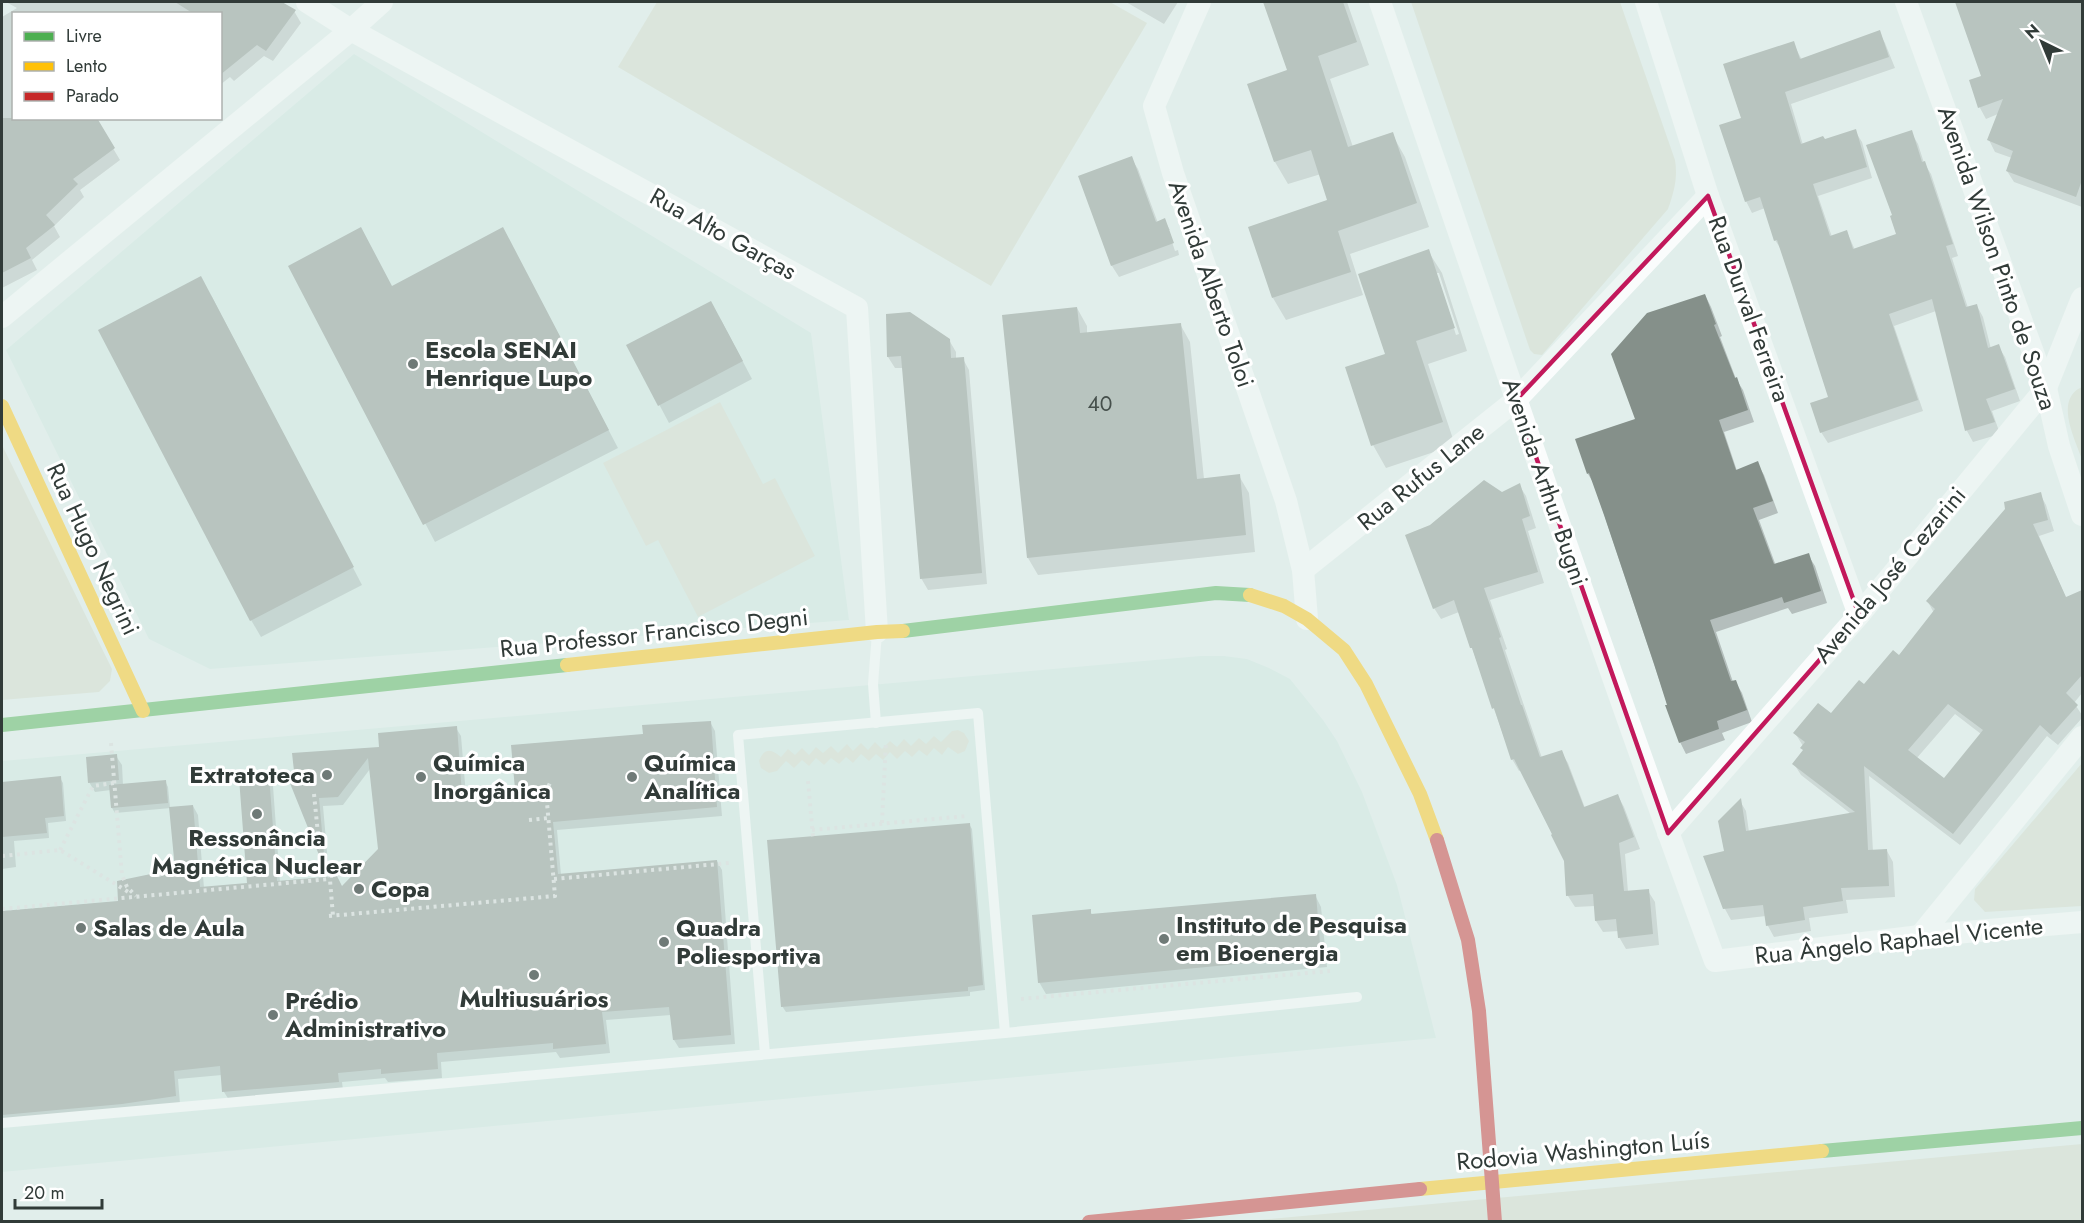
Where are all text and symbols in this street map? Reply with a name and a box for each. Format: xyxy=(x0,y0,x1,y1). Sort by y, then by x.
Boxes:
legend xyxy=(12,12,222,120)
north arrow xyxy=(2012,12,2072,72)
text: N xyxy=(2020,19,2045,44)
text: Livre xyxy=(66,23,102,49)
text: Lento xyxy=(66,53,107,79)
text: Parado xyxy=(66,83,119,109)
street label: Avenida Wilson Pinto de Souza xyxy=(1929,101,2066,414)
street label: Avenida Alberto Toloi xyxy=(1160,176,1263,392)
street label: Rua Alto Garças xyxy=(644,179,803,288)
street label: Rua Durval Ferreira xyxy=(1700,211,1799,407)
place label: Escola SENAI Henrique Lupo xyxy=(425,332,592,395)
marker: Escola SENAI Henrique Lupo xyxy=(406,357,420,371)
street label: Avenida Arthur Bugni xyxy=(1494,373,1597,590)
house number: 40 xyxy=(1088,389,1112,419)
street label: Rua Rufus Lane xyxy=(1350,414,1492,539)
street label: Rua Hugo Negrini xyxy=(38,457,149,641)
street label: Avenida José Cezarini xyxy=(1805,479,1974,671)
street label: Rua Professor Francisco Degni xyxy=(498,599,810,666)
place label: Química Inorgânica xyxy=(433,745,551,808)
place label: Química Analítica xyxy=(643,745,741,808)
place label: Extratoteca xyxy=(189,757,315,792)
marker: Extratoteca xyxy=(320,768,334,782)
marker: Química Inorgânica xyxy=(414,770,428,784)
marker: Química Analítica xyxy=(625,770,639,784)
marker: Ressonância Magnética Nuclear xyxy=(250,807,264,821)
place label: Ressonância Magnética Nuclear xyxy=(152,820,362,883)
place label: Copa xyxy=(371,871,430,906)
marker: Copa xyxy=(352,882,366,896)
place label: Instituto de Pesquisa em Bioenergia xyxy=(1176,907,1407,970)
street label: Rua Ângelo Raphael Vicente xyxy=(1753,908,2045,973)
place label: Salas de Aula xyxy=(93,910,245,945)
place label: Quadra Poliesportiva xyxy=(676,910,821,973)
marker: Salas de Aula xyxy=(74,921,88,935)
marker: Instituto de Pesquisa em Bioenergia xyxy=(1157,932,1171,946)
marker: Quadra Poliesportiva xyxy=(657,935,671,949)
marker: Multiusuários xyxy=(527,968,541,982)
place label: Multiusuários xyxy=(459,981,609,1016)
place label: Prédio Administrativo xyxy=(284,983,446,1046)
marker: Prédio Administrativo xyxy=(266,1008,280,1022)
street label: Rodovia Washington Luís xyxy=(1455,1122,1711,1179)
scale bar xyxy=(15,1172,102,1210)
text: 20 m xyxy=(24,1180,64,1206)

